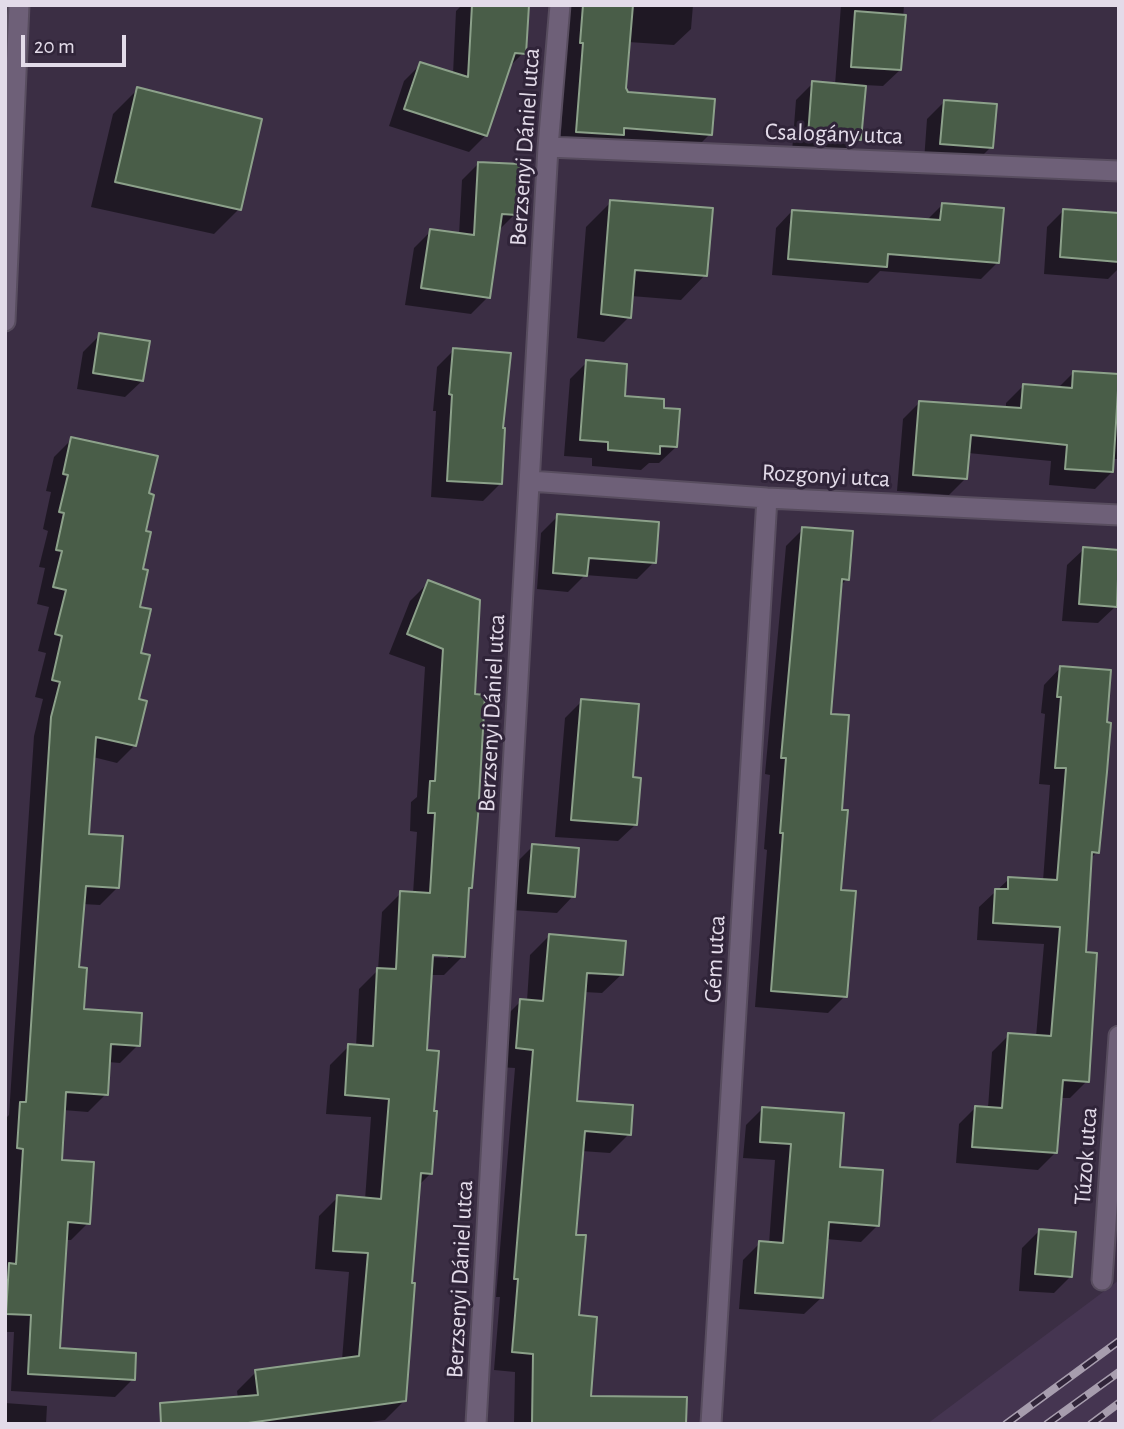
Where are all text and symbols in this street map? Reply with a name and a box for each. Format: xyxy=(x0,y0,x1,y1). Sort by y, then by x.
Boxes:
scale bar xyxy=(24,21,130,65)
text: 20 m xyxy=(34,36,75,57)
street label: Berzsenyi Dániel utca xyxy=(504,47,546,247)
street label: Csalogány utca xyxy=(764,117,904,151)
street label: Rozgonyi utca xyxy=(761,458,891,494)
street label: Berzsenyi Dániel utca xyxy=(472,613,512,813)
street label: Gém utca xyxy=(698,914,732,1004)
street label: Túzok utca xyxy=(1068,1106,1104,1206)
street label: Berzsenyi Dániel utca xyxy=(440,1179,480,1379)

